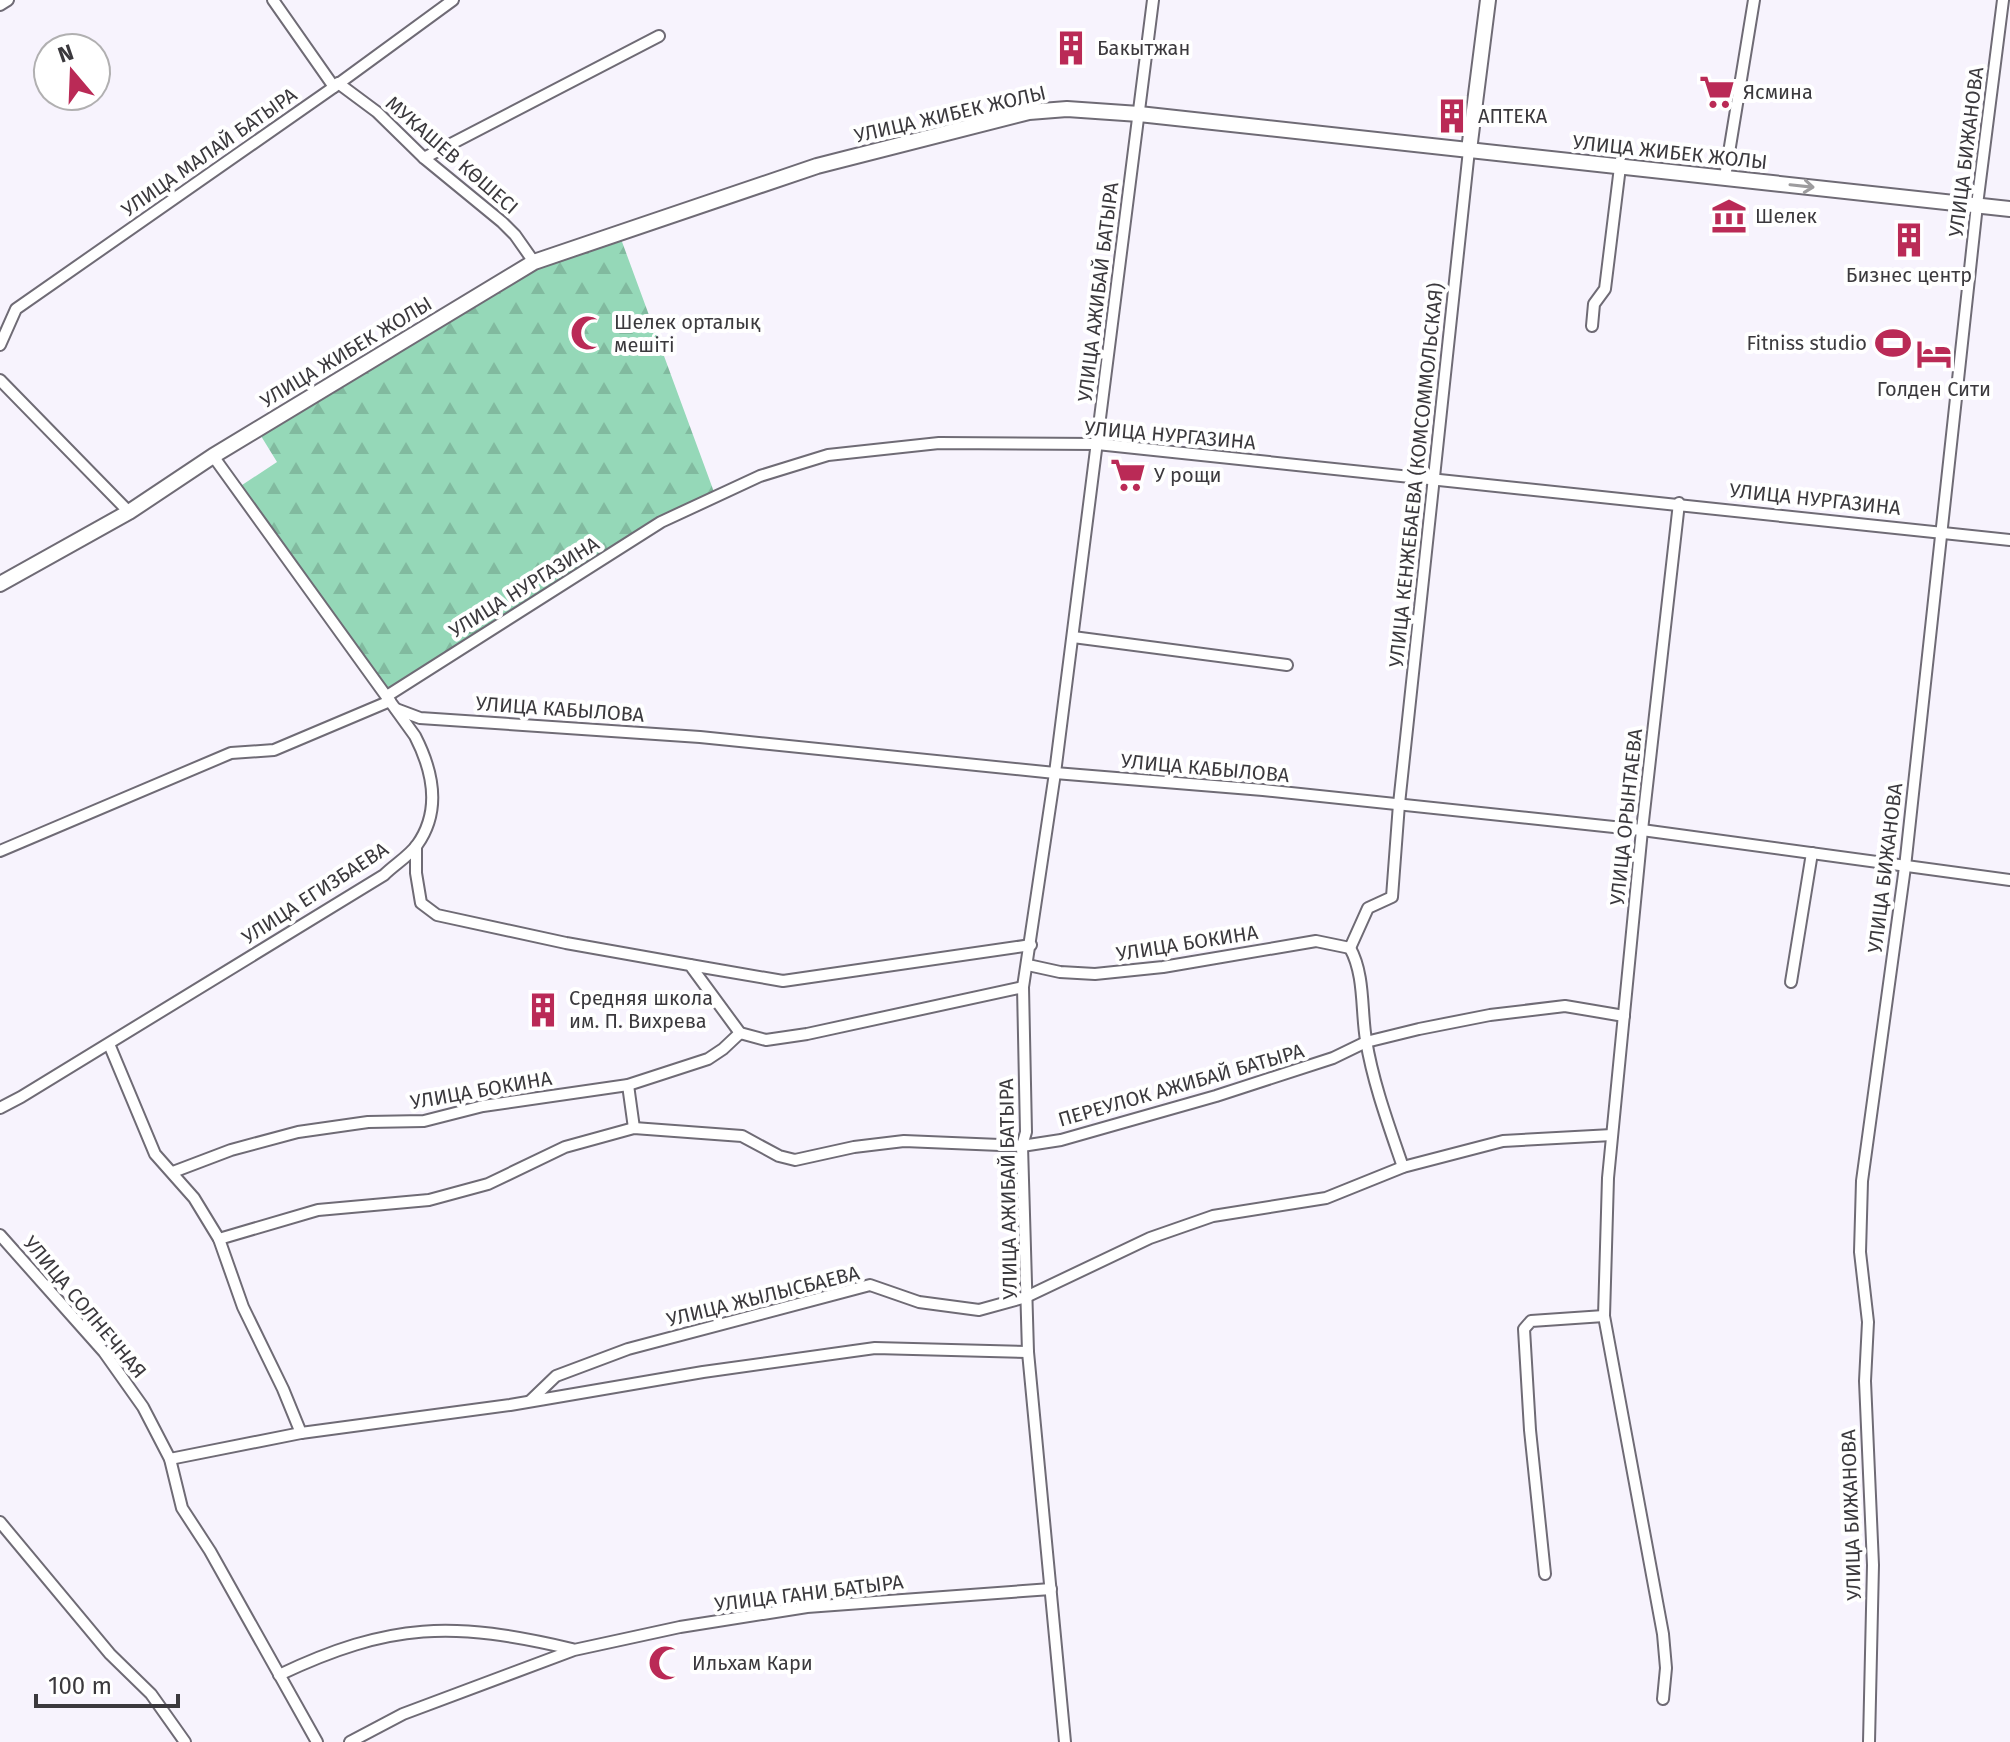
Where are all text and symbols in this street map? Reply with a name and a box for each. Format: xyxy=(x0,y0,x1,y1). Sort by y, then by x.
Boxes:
building icon: Бакытжан xyxy=(1052,29,1090,67)
north arrow xyxy=(32,32,112,112)
place label: Бакытжан xyxy=(1097,36,1190,60)
text: N xyxy=(54,38,77,69)
street label: УЛИЦА БИЖАНОВА xyxy=(1944,65,1988,238)
supermarket icon: Ясмина xyxy=(1698,73,1736,111)
street label: УЛИЦА ЖИБЕК ЖОЛЫ xyxy=(852,80,1048,148)
place label: Ясмина xyxy=(1743,80,1813,104)
street label: УЛИЦА МАЛАЙ БАТЫРА xyxy=(117,82,302,222)
street label: МУКАШЕВ КӨШЕСІ xyxy=(381,91,523,219)
building icon: АПТЕКА xyxy=(1433,97,1471,135)
place label: АПТЕКА xyxy=(1478,104,1548,128)
street label: УЛИЦА ЖИБЕК ЖОЛЫ xyxy=(1571,130,1769,174)
one-way arrow xyxy=(1788,178,1815,193)
street label: УЛИЦА АЖИБАЙ БАТЫРА xyxy=(1073,180,1123,403)
museum icon: Шелек xyxy=(1710,197,1748,235)
place label: Шелек xyxy=(1755,204,1818,228)
building icon: Бизнес центр xyxy=(1890,221,1928,259)
place label: Бизнес центр xyxy=(1846,263,1972,287)
street label: УЛИЦА КЕНЖЕБАЕВА (КОМСОММОЛЬСКАЯ) xyxy=(1384,282,1448,668)
street label: УЛИЦА ЖИБЕК ЖОЛЫ xyxy=(256,291,436,413)
place label: Шелек орталық мешіті xyxy=(614,310,761,357)
mosque icon: Шелек орталық мешіті xyxy=(569,314,607,352)
sports icon: Fitniss studio xyxy=(1874,324,1912,362)
place label: Fitniss studio xyxy=(1746,331,1867,355)
hotel icon: Голден Сити xyxy=(1915,335,1953,373)
place label: Голден Сити xyxy=(1877,377,1991,401)
street label: УЛИЦА НУРГАЗИНА xyxy=(1083,416,1257,454)
supermarket icon: У рощи xyxy=(1109,456,1147,494)
place label: У рощи xyxy=(1154,463,1222,487)
street label: УЛИЦА НУРГАЗИНА xyxy=(1728,478,1902,520)
street label: УЛИЦА НУРГАЗИНА xyxy=(445,531,604,643)
street label: УЛИЦА КАБЫЛОВА xyxy=(475,691,646,727)
street label: УЛИЦА ОРЫНТАЕВА xyxy=(1605,727,1647,907)
street label: УЛИЦА КАБЫЛОВА xyxy=(1120,749,1291,787)
street label: УЛИЦА БИЖАНОВА xyxy=(1863,781,1907,954)
street label: УЛИЦА ЕГИЗБАЕВА xyxy=(237,837,393,949)
street label: УЛИЦА БОКИНА xyxy=(1114,920,1260,966)
place label: Средняя школа им. П. Вихрева xyxy=(569,986,713,1033)
building icon: Средняя школа им. П. Вихрева xyxy=(524,991,562,1029)
street label: ПЕРЕУЛОК АЖИБАЙ БАТЫРА xyxy=(1055,1038,1307,1132)
street label: УЛИЦА БОКИНА xyxy=(408,1066,554,1114)
street label: УЛИЦА АЖИБАЙ БАТЫРА xyxy=(994,1078,1022,1300)
street label: УЛИЦА СОЛНЕЧНАЯ xyxy=(18,1231,152,1383)
street label: УЛИЦА ЖЫЛЫСБАЕВА xyxy=(664,1260,862,1332)
street label: УЛИЦА БИЖАНОВА xyxy=(1836,1428,1866,1601)
street label: УЛИЦА ГАНИ БАТЫРА xyxy=(713,1569,905,1616)
mosque icon: Ильхам Кари xyxy=(647,1644,685,1682)
place label: Ильхам Кари xyxy=(692,1651,813,1675)
scale bar xyxy=(36,1658,178,1708)
text: 100 m xyxy=(48,1672,112,1700)

